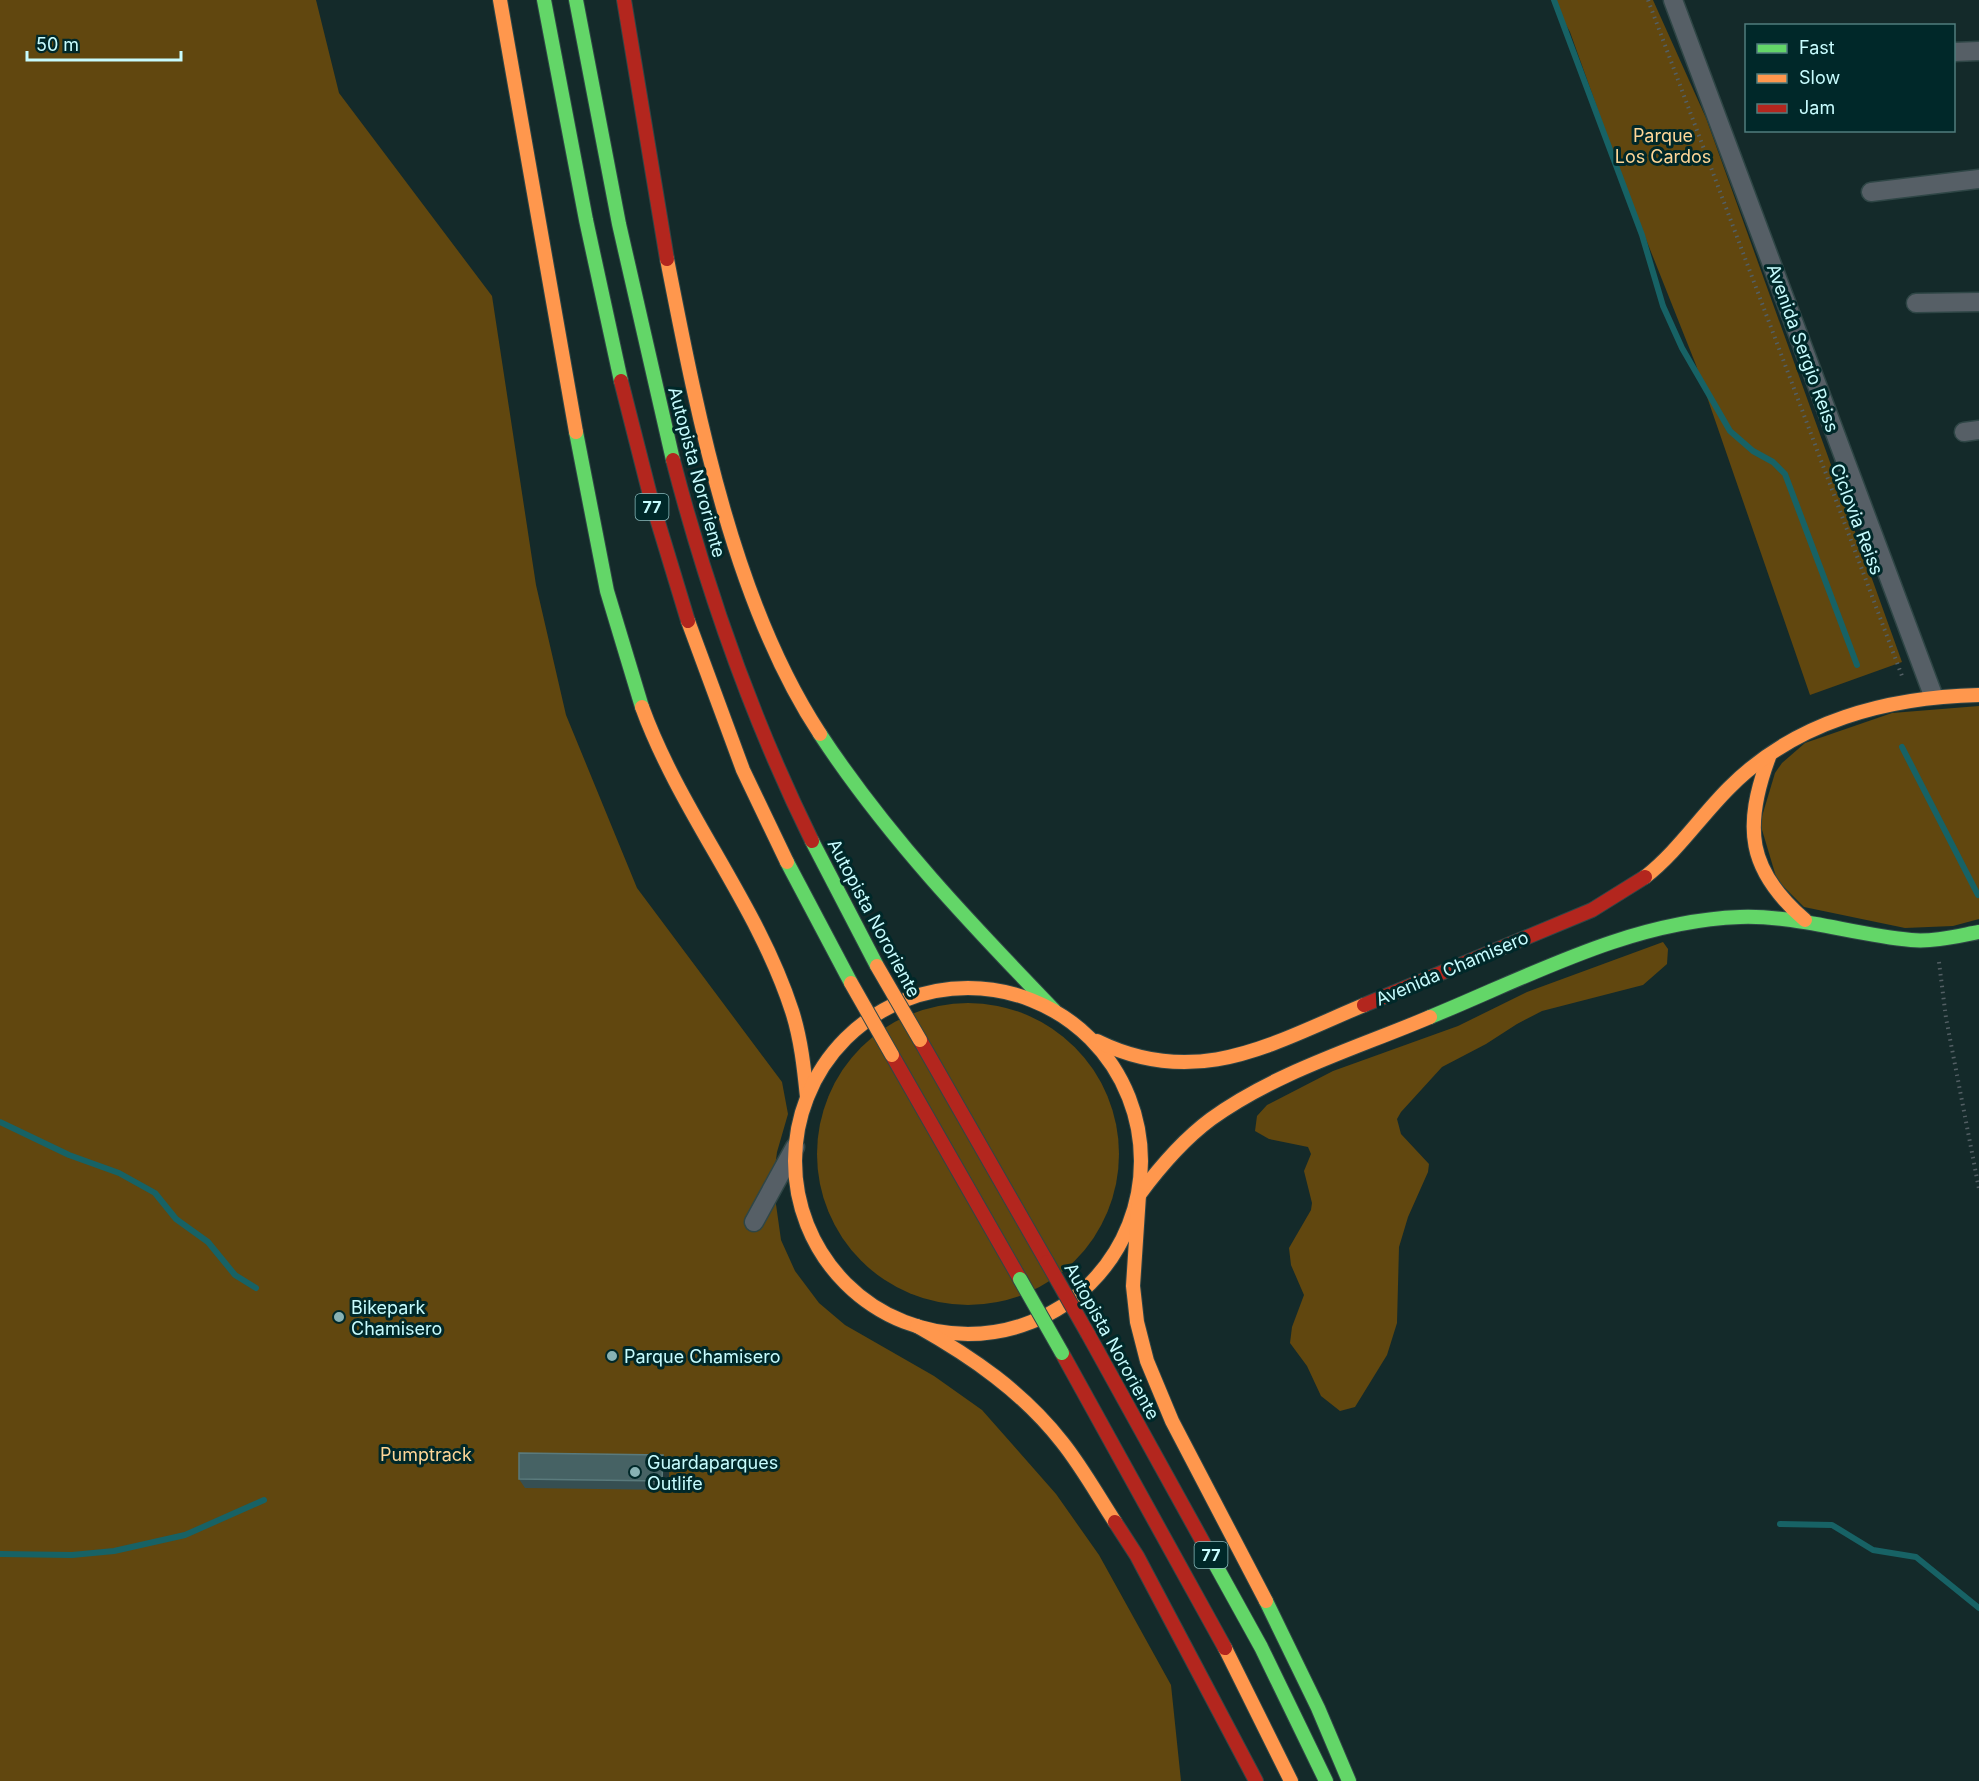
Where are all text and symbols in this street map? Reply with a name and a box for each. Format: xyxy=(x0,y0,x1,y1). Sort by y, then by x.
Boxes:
scale bar xyxy=(27,24,182,62)
legend xyxy=(1745,24,1955,132)
text: 50 m xyxy=(36,34,79,55)
text: Fast xyxy=(1799,37,1835,58)
text: Slow xyxy=(1799,67,1840,88)
text: Jam xyxy=(1799,97,1835,118)
park label: Parque Los Cardos xyxy=(1615,125,1711,167)
street label: Avenida Sergio Reiss xyxy=(1763,261,1843,435)
street label: Autopista Nororiente xyxy=(664,384,730,560)
street label: Ciclovia Reiss xyxy=(1826,460,1888,578)
road number: 77 xyxy=(636,494,668,520)
street label: Autopista Nororiente xyxy=(823,835,925,1001)
street label: Avenida Chamisero xyxy=(1372,926,1532,1010)
street label: Autopista Nororiente xyxy=(1060,1259,1164,1423)
place label: Bikepark Chamisero xyxy=(351,1297,442,1339)
marker: Bikepark Chamisero xyxy=(332,1310,346,1324)
place label: Parque Chamisero xyxy=(624,1346,781,1367)
marker: Parque Chamisero xyxy=(605,1349,619,1363)
park label: Pumptrack xyxy=(380,1444,472,1465)
place label: Guardaparques Outlife xyxy=(647,1452,778,1494)
marker: Guardaparques Outlife xyxy=(628,1465,642,1479)
road number: 77 xyxy=(1194,1542,1228,1568)

